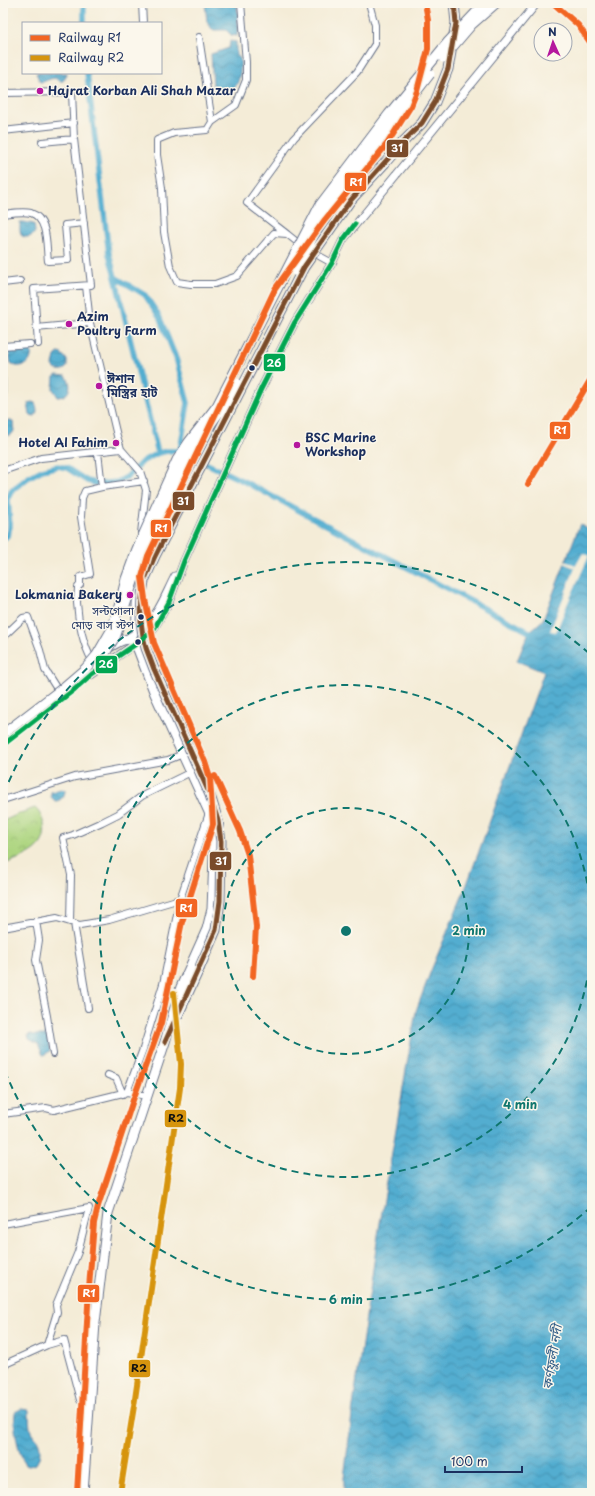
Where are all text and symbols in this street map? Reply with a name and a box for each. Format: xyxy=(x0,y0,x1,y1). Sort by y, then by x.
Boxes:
legend xyxy=(22,22,162,74)
north arrow xyxy=(533,22,573,62)
text: N xyxy=(548,23,558,40)
text: Railway R1 xyxy=(58,28,121,46)
text: Railway R2 xyxy=(58,48,124,66)
place label: Hajrat Korban Ali Shah Mazar xyxy=(48,81,236,99)
marker: Hajrat Korban Ali Shah Mazar xyxy=(35,86,45,96)
line badge: 31 xyxy=(386,139,409,158)
text: 31 xyxy=(391,139,403,156)
line badge: R1 xyxy=(344,172,367,192)
text: R1 xyxy=(350,173,362,190)
place label: Azim Poultry Farm xyxy=(77,307,157,339)
marker: Azim Poultry Farm xyxy=(64,319,74,329)
line badge: 26 xyxy=(263,353,286,372)
text: 26 xyxy=(267,354,281,371)
unlabelled marker xyxy=(247,363,257,373)
place label: ঈশান মিস্ত্রির হাট xyxy=(106,369,158,401)
marker: ঈশান মিস্ত্রির হাট xyxy=(94,381,104,391)
line badge: R1 xyxy=(549,421,571,440)
text: R1 xyxy=(554,421,566,438)
place label: BSC Marine Workshop xyxy=(305,428,376,460)
place label: Hotel Al Fahim xyxy=(18,433,108,451)
marker: Hotel Al Fahim xyxy=(111,438,121,448)
marker: BSC Marine Workshop xyxy=(292,440,302,450)
line badge: 31 xyxy=(172,491,195,511)
text: 31 xyxy=(177,492,189,509)
line badge: R1 xyxy=(150,519,172,538)
text: R1 xyxy=(155,519,167,536)
place label: Lokmania Bakery xyxy=(15,585,122,603)
marker: Lokmania Bakery xyxy=(125,590,135,600)
place label: সল্টগোলা মোড় বাস স্টপ xyxy=(71,602,135,633)
marker: সল্টগোলা মোড় বাস স্টপ xyxy=(136,612,146,622)
unlabelled marker xyxy=(133,637,143,647)
line badge: 26 xyxy=(95,655,118,674)
text: 26 xyxy=(99,655,113,672)
line badge: 31 xyxy=(209,851,232,871)
text: 31 xyxy=(215,852,227,869)
line badge: R1 xyxy=(175,898,198,918)
text: R1 xyxy=(180,899,192,916)
text: 2 min xyxy=(452,921,486,939)
centre of rings xyxy=(339,924,353,938)
text: 4 min xyxy=(503,1095,537,1113)
line badge: R2 xyxy=(164,1109,187,1128)
text: R2 xyxy=(168,1109,184,1126)
line badge: R1 xyxy=(77,1284,100,1303)
text: R1 xyxy=(83,1284,95,1301)
text: 6 min xyxy=(329,1290,363,1308)
water label: কর্ণফুলী নদী xyxy=(537,1321,566,1391)
line badge: R2 xyxy=(128,1359,151,1378)
text: R2 xyxy=(131,1359,147,1376)
scale bar xyxy=(445,1448,522,1474)
text: 100 m xyxy=(451,1452,488,1470)

